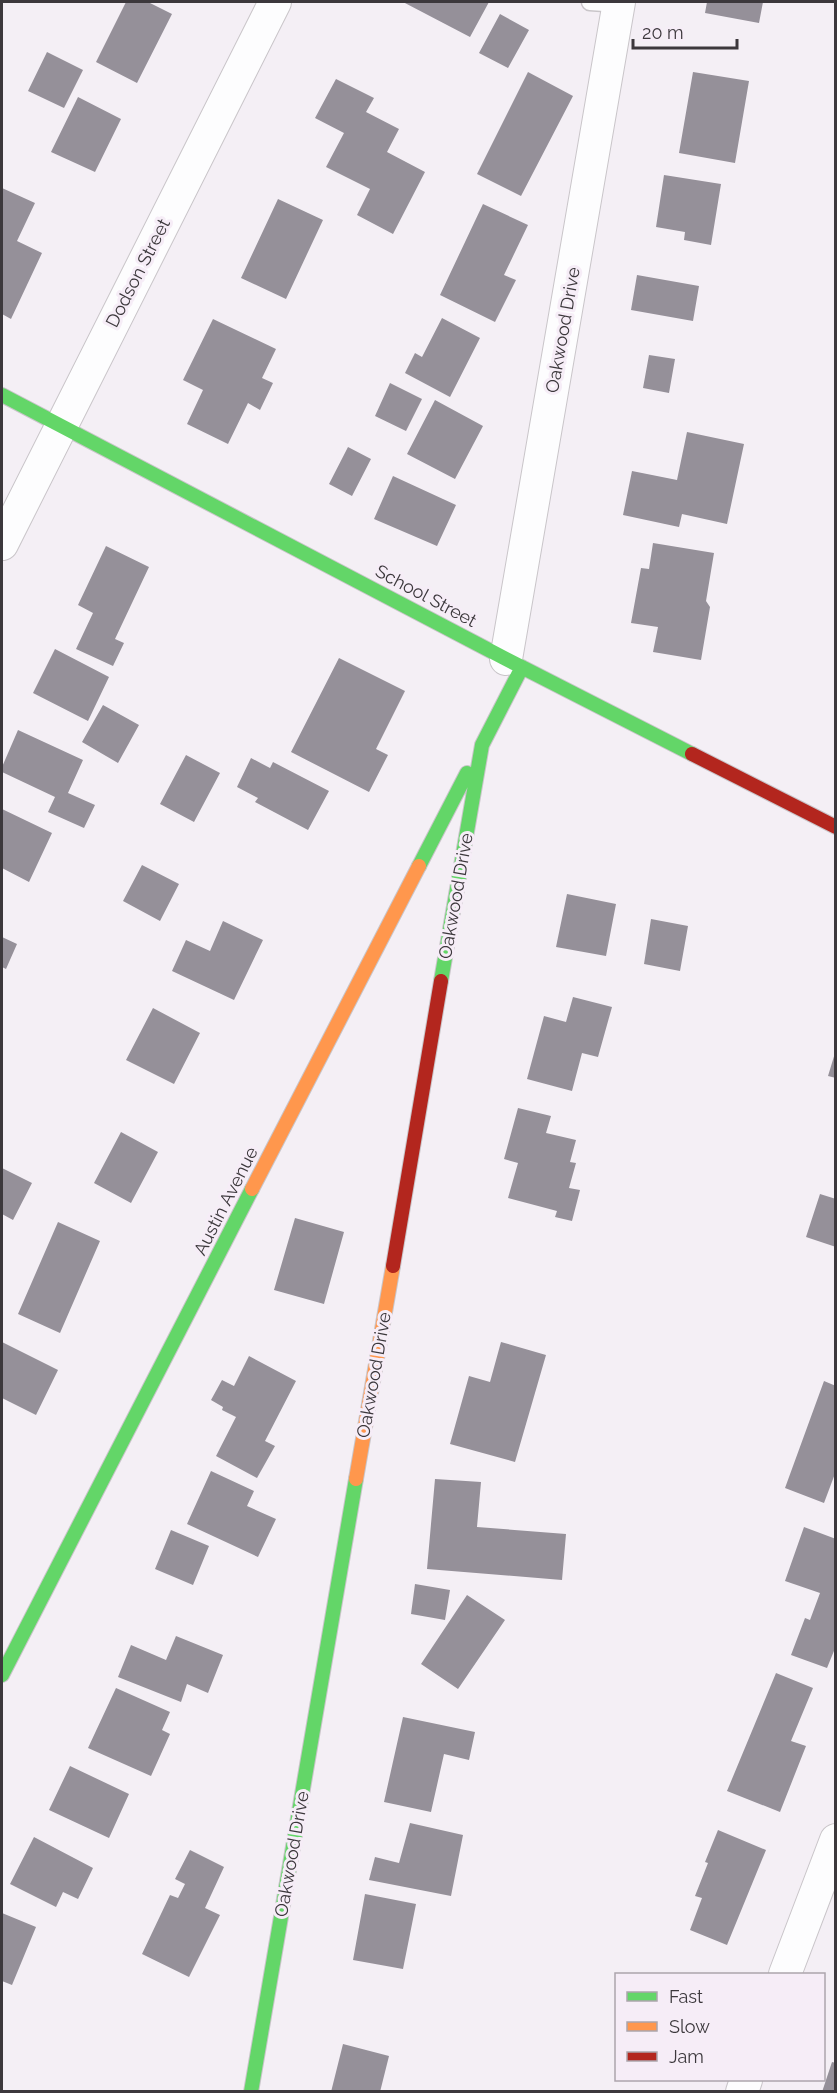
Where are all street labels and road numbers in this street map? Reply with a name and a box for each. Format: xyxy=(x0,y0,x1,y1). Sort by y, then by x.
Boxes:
street label: Dodson Street xyxy=(101,215,174,331)
street label: Oakwood Drive xyxy=(541,265,584,394)
street label: School Street xyxy=(372,560,480,631)
street label: Oakwood Drive xyxy=(434,831,477,960)
street label: Austin Avenue xyxy=(189,1143,262,1259)
street label: Oakwood Drive xyxy=(352,1310,395,1439)
street label: Oakwood Drive xyxy=(270,1789,313,1918)

